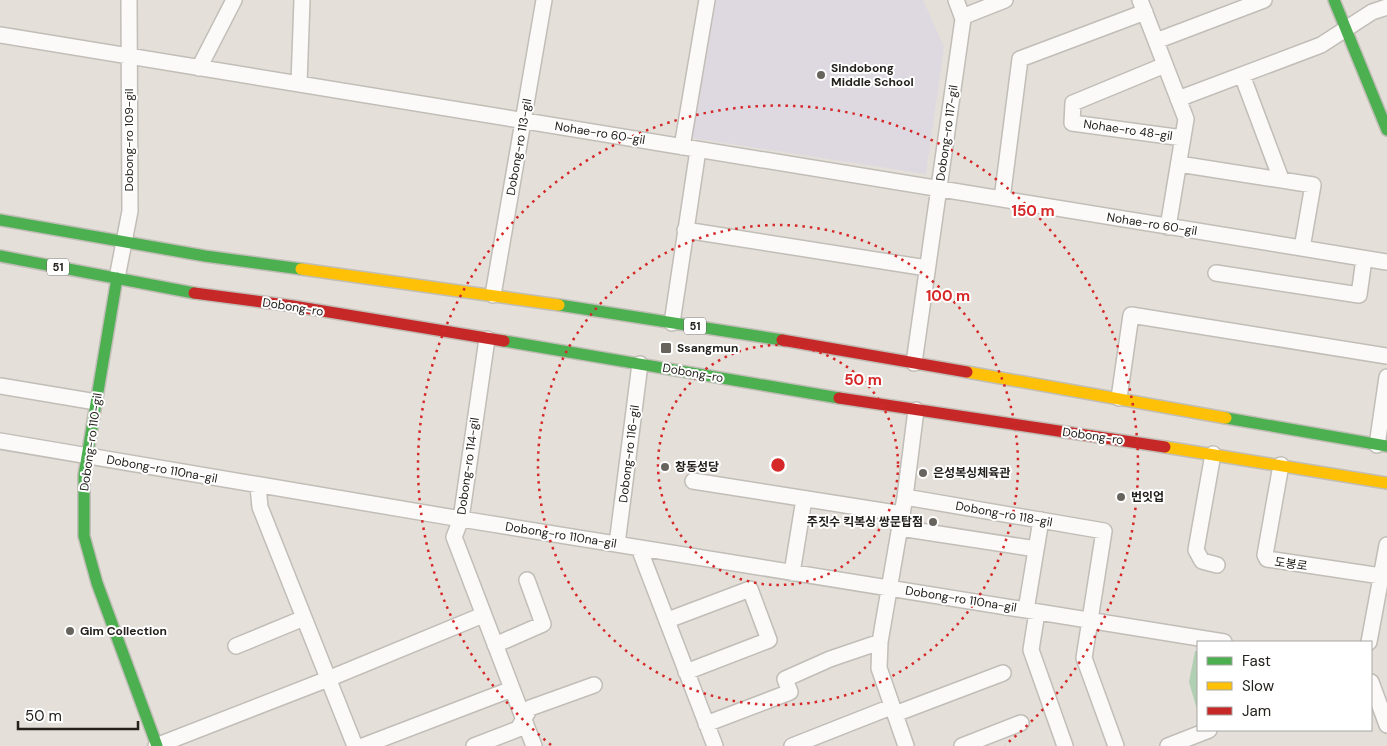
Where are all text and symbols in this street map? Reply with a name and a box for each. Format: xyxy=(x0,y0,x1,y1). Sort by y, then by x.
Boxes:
place label: Sindobong Middle School xyxy=(831,60,914,90)
marker: Sindobong Middle School xyxy=(815,69,827,81)
street label: Dobong-ro 117-gil xyxy=(932,84,962,182)
street label: Dobong-ro 109-gil xyxy=(121,89,137,191)
street label: Dobong-ro 113-gil xyxy=(503,97,535,197)
street label: Nohae-ro 48-gil xyxy=(1082,116,1174,144)
street label: Nohae-ro 60-gil xyxy=(554,118,646,148)
text: 150 m xyxy=(1012,201,1055,221)
street label: Nohae-ro 60-gil xyxy=(1106,209,1198,239)
road number: 51 xyxy=(47,258,69,276)
text: 100 m xyxy=(926,286,970,306)
street label: Dobong-ro xyxy=(261,294,325,320)
road number: 51 xyxy=(684,318,706,334)
place label: Ssangmun xyxy=(677,340,738,356)
marker: Ssangmun xyxy=(659,341,673,355)
street label: Dobong-ro xyxy=(661,360,725,386)
text: 50 m xyxy=(844,370,882,390)
street label: Dobong-ro 110-gil xyxy=(76,392,106,492)
street label: Dobong-ro 116-gil xyxy=(615,404,643,504)
street label: Dobong-ro 114-gil xyxy=(453,416,483,516)
street label: Dobong-ro xyxy=(1061,424,1125,448)
street label: Dobong-ro 110na-gil xyxy=(105,451,219,487)
centre of rings xyxy=(769,456,787,474)
place label: 창동성당 xyxy=(675,459,719,475)
marker: 창동성당 xyxy=(659,461,671,473)
place label: 은성복싱체육관 xyxy=(933,465,1010,481)
marker: 은성복싱체육관 xyxy=(917,467,929,479)
place label: 번잇업 xyxy=(1131,489,1164,505)
marker: 번잇업 xyxy=(1115,491,1127,503)
street label: Dobong-ro 118-gil xyxy=(954,498,1054,530)
place label: 주짓수 킥복싱 쌍문탑점 xyxy=(807,514,923,530)
marker: 주짓수 킥복싱 쌍문탑점 xyxy=(927,516,939,528)
street label: Dobong-ro 110na-gil xyxy=(504,518,618,552)
street label: 도봉로 xyxy=(1273,554,1309,574)
street label: Dobong-ro 110na-gil xyxy=(904,582,1018,616)
place label: Gim Collection xyxy=(80,623,167,639)
marker: Gim Collection xyxy=(64,625,76,637)
legend xyxy=(1197,641,1372,731)
text: Fast xyxy=(1242,651,1271,671)
text: Slow xyxy=(1242,676,1275,696)
scale bar xyxy=(18,698,138,730)
text: Jam xyxy=(1242,701,1271,721)
text: 50 m xyxy=(25,706,62,726)

